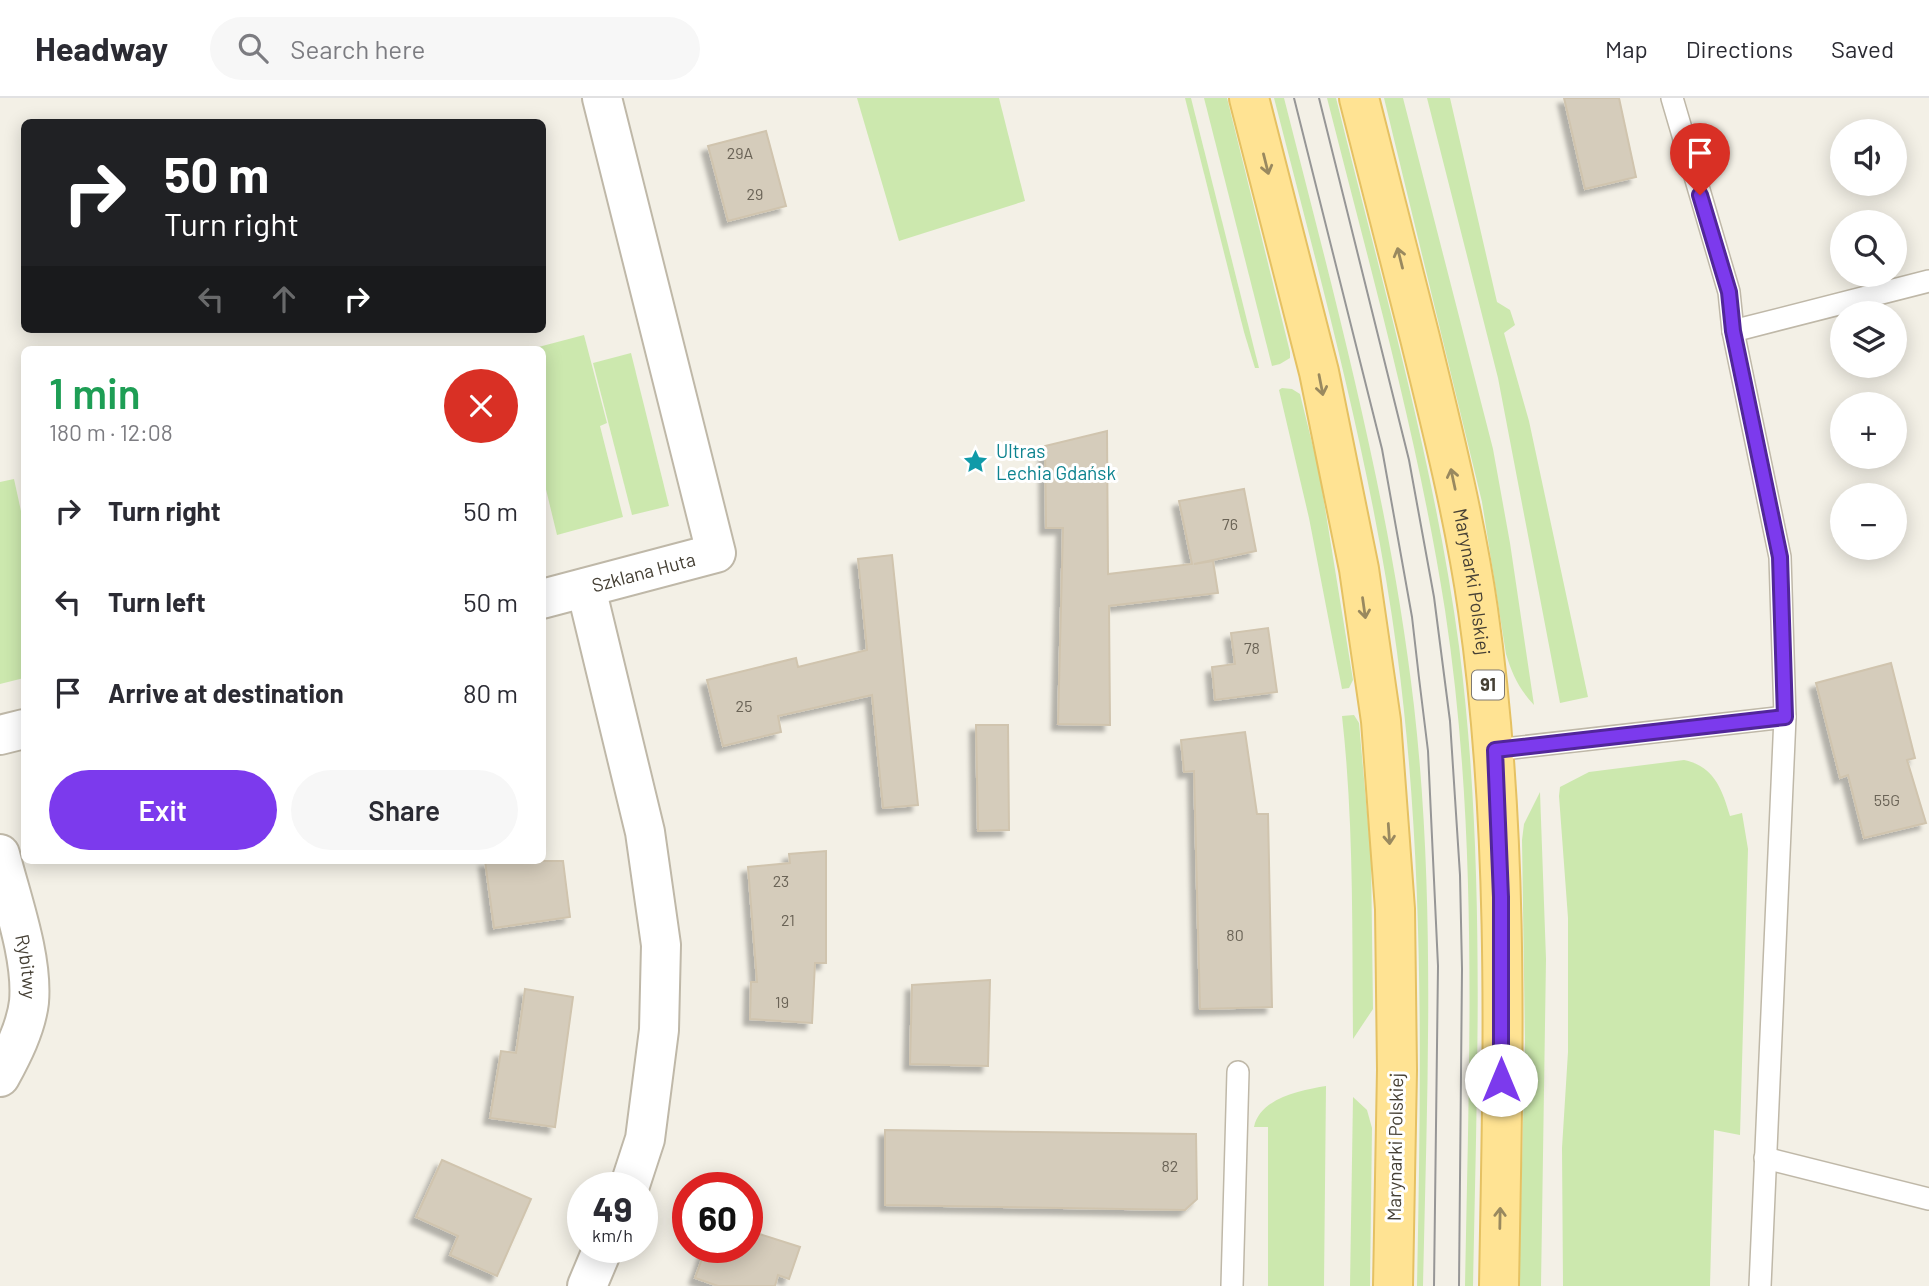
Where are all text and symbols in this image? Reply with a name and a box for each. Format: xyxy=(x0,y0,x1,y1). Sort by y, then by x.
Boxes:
search box xyxy=(210,17,700,80)
text: Headway xyxy=(35,28,168,68)
icon: search xyxy=(234,29,272,67)
text: Search here xyxy=(290,33,425,64)
text: Map xyxy=(1605,34,1648,63)
text: Directions xyxy=(1686,34,1793,63)
text: Saved xyxy=(1831,34,1894,63)
map controls xyxy=(1830,119,1907,560)
button: sound xyxy=(1830,119,1907,196)
pin xyxy=(1670,123,1730,195)
icon: arrive xyxy=(1681,134,1719,172)
house number: 29A xyxy=(727,143,754,162)
text: 50 m xyxy=(164,144,269,203)
icon: right xyxy=(49,147,140,238)
one-way arrow xyxy=(1260,152,1273,175)
house number: 29 xyxy=(747,184,763,203)
text: Turn right xyxy=(164,204,299,242)
button: search xyxy=(1830,210,1907,287)
one-way arrow xyxy=(1393,247,1406,270)
icon: left xyxy=(192,280,230,318)
icon: ahead xyxy=(265,280,303,318)
icon: right xyxy=(338,280,376,318)
button: layers xyxy=(1830,301,1907,378)
text: 1 min xyxy=(49,367,141,417)
button: close xyxy=(444,369,518,443)
one-way arrow xyxy=(1315,373,1329,396)
button: + xyxy=(1830,392,1907,469)
text: 180 m · 12:08 xyxy=(49,418,173,446)
place label: Ultras Lechia Gdańsk xyxy=(996,439,1116,484)
place icon: Ultras Lechia Gdańsk xyxy=(962,448,990,476)
one-way arrow xyxy=(1446,468,1460,491)
button: − xyxy=(1830,483,1907,560)
icon: right xyxy=(49,492,87,530)
text: Turn right xyxy=(108,495,221,526)
text: 50 m xyxy=(463,495,518,526)
street label: Marynarki Polskiej xyxy=(1449,506,1496,656)
house number: 76 xyxy=(1222,514,1238,533)
street label: Szklana Huta xyxy=(589,547,698,596)
icon: left xyxy=(49,583,87,621)
text: Turn left xyxy=(108,586,206,617)
text: 50 m xyxy=(463,586,518,617)
one-way arrow xyxy=(1358,596,1371,619)
house number: 78 xyxy=(1244,638,1260,657)
road number: 91 xyxy=(1472,670,1504,700)
icon: arrive xyxy=(49,674,87,712)
text: Arrive at destination xyxy=(108,677,344,708)
text: 80 m xyxy=(463,677,518,708)
house number: 25 xyxy=(736,696,752,715)
button: Exit xyxy=(49,770,277,850)
button: Share xyxy=(291,770,518,850)
house number: 55G xyxy=(1874,790,1900,809)
one-way arrow xyxy=(1383,822,1396,845)
house number: 23 xyxy=(773,871,789,890)
house number: 21 xyxy=(781,910,795,929)
house number: 80 xyxy=(1226,925,1244,944)
street label: Rybitwy xyxy=(11,932,42,1000)
house number: 19 xyxy=(775,992,789,1011)
position arrow xyxy=(1464,1043,1538,1117)
street label: Marynarki Polskiej xyxy=(1382,1073,1407,1221)
house number: 82 xyxy=(1162,1156,1178,1175)
speed limit sign: 60 xyxy=(672,1172,763,1263)
text: 49 xyxy=(593,1187,632,1229)
one-way arrow xyxy=(1493,1207,1507,1230)
text: km/h xyxy=(592,1224,633,1246)

